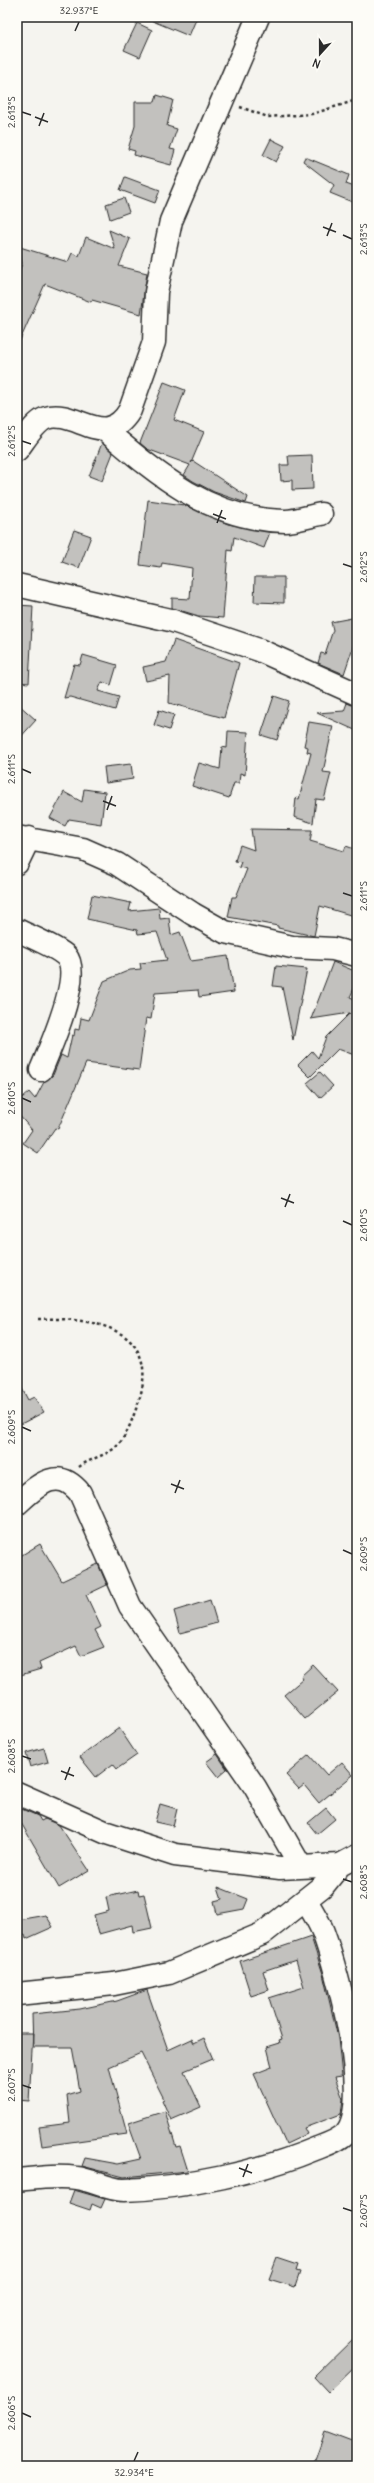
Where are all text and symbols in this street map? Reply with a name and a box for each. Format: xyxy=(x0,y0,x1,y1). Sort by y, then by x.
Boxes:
text: 32.937°E xyxy=(60,4,99,17)
north arrow xyxy=(300,34,340,74)
text: N xyxy=(310,55,322,71)
text: 2.613°S xyxy=(5,96,18,128)
text: 2.613°S xyxy=(357,223,370,255)
text: 2.612°S xyxy=(5,425,18,457)
text: 2.612°S xyxy=(357,551,370,583)
text: 2.611°S xyxy=(5,753,18,784)
text: 2.611°S xyxy=(357,880,370,911)
text: 2.610°S xyxy=(5,1081,18,1114)
text: 2.610°S xyxy=(357,1208,370,1241)
text: 2.609°S xyxy=(5,1409,18,1444)
text: 2.609°S xyxy=(357,1536,370,1571)
text: 2.608°S xyxy=(5,1738,18,1773)
text: 2.608°S xyxy=(357,1864,370,1899)
text: 2.607°S xyxy=(5,2068,18,2102)
text: 2.607°S xyxy=(357,2194,370,2228)
text: 2.606°S xyxy=(5,2395,18,2430)
text: 32.934°E xyxy=(114,2466,154,2479)

